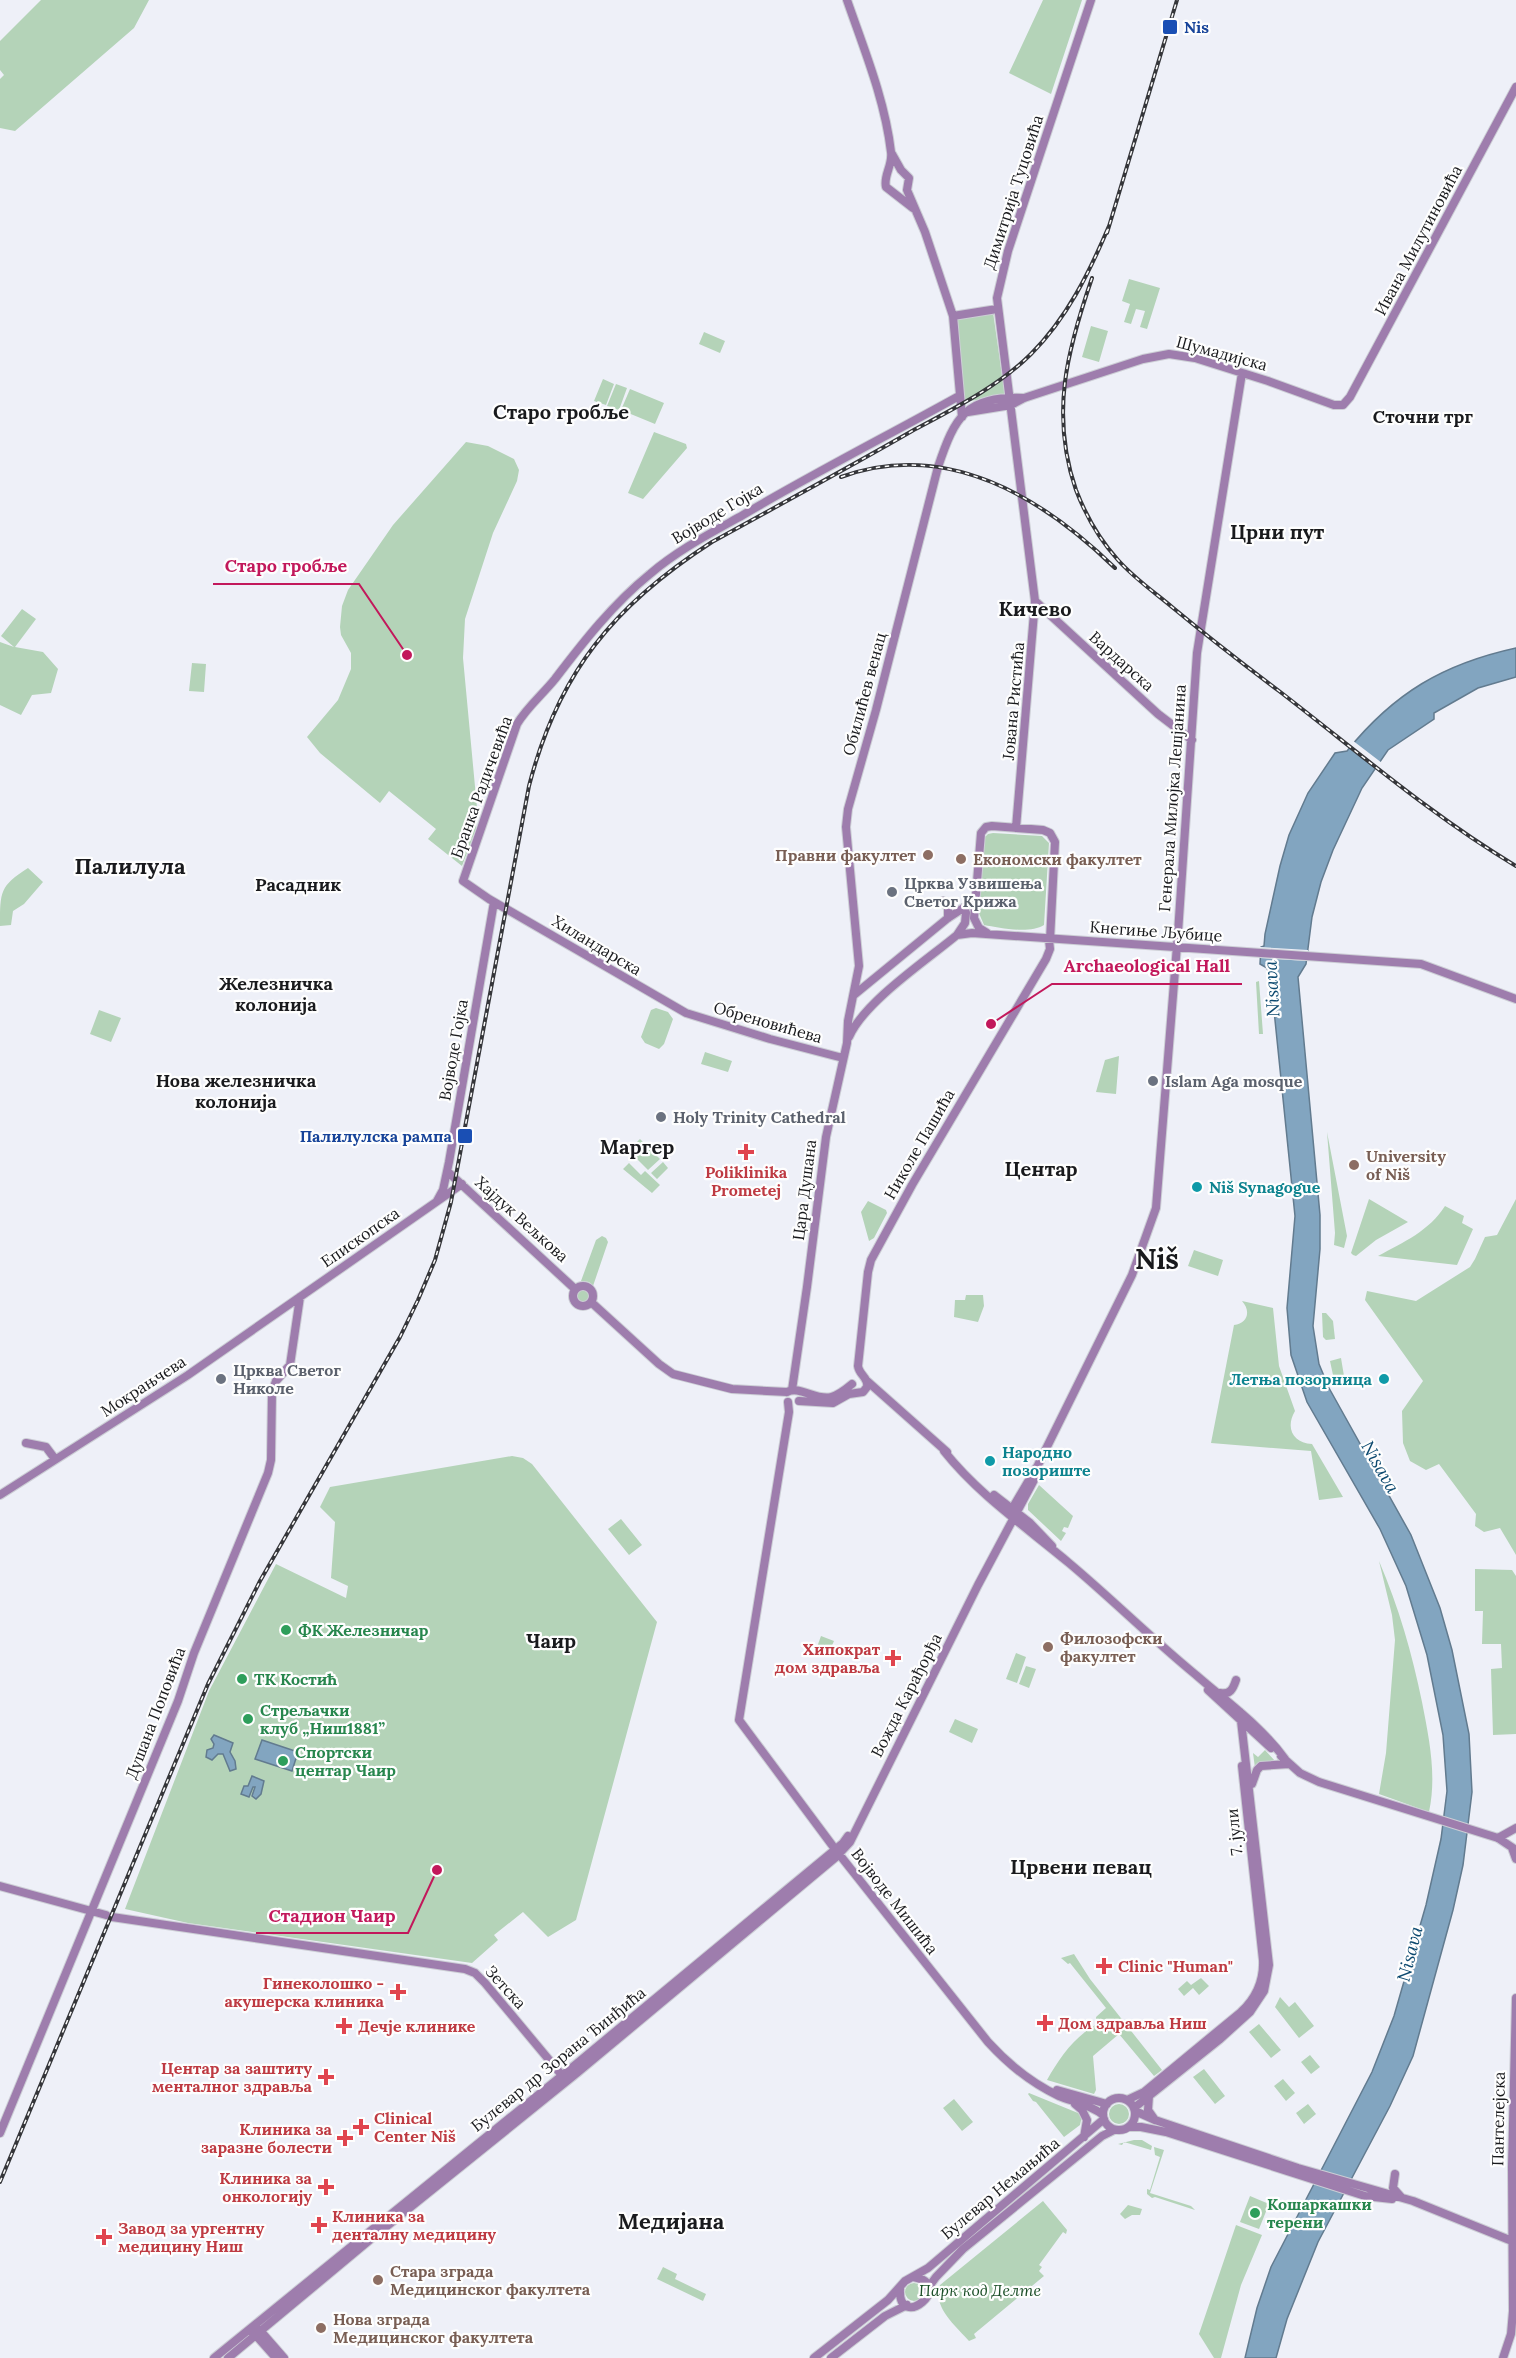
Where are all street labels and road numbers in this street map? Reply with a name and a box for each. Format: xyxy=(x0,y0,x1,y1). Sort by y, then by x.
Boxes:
street label: Димитрија Туцовића xyxy=(979,112,1047,272)
street label: Ивана Милутиновића xyxy=(1370,161,1466,319)
street label: Шумадијска xyxy=(1174,331,1270,375)
street label: Војводе Гојка xyxy=(668,478,766,548)
street label: Вардарска xyxy=(1085,627,1159,695)
street label: Обилићев венац xyxy=(838,630,890,758)
street label: Јована Ристића xyxy=(998,641,1028,762)
street label: Генерала Милојка Лешјанина xyxy=(1154,684,1190,912)
street label: Бранка Радичевића xyxy=(446,713,516,861)
street label: Хиландарска xyxy=(549,910,645,980)
street label: Кнегиње Љубице xyxy=(1089,916,1223,946)
street label: Обреновићева xyxy=(711,997,825,1047)
street label: Војводе Гојка xyxy=(434,998,472,1102)
street label: Николе Пашића xyxy=(879,1085,959,1203)
street label: Цара Душана xyxy=(788,1138,820,1242)
street label: Хајдук Вељкова xyxy=(471,1172,573,1266)
street label: Епископска xyxy=(317,1203,403,1271)
street label: Мокрањчева xyxy=(97,1351,189,1421)
street label: Вожда Карађорђа xyxy=(866,1630,946,1760)
street label: Душана Поповића xyxy=(121,1644,189,1782)
street label: 7. јули xyxy=(1222,1808,1246,1856)
street label: Војводе Мишића xyxy=(847,1844,943,1958)
street label: Зетска xyxy=(481,1961,531,2013)
street label: Булевар др Зорана Ђинђића xyxy=(467,1982,649,2136)
street label: Пантелејска xyxy=(1487,2072,1509,2166)
street label: Булевар Немањића xyxy=(937,2133,1063,2243)

